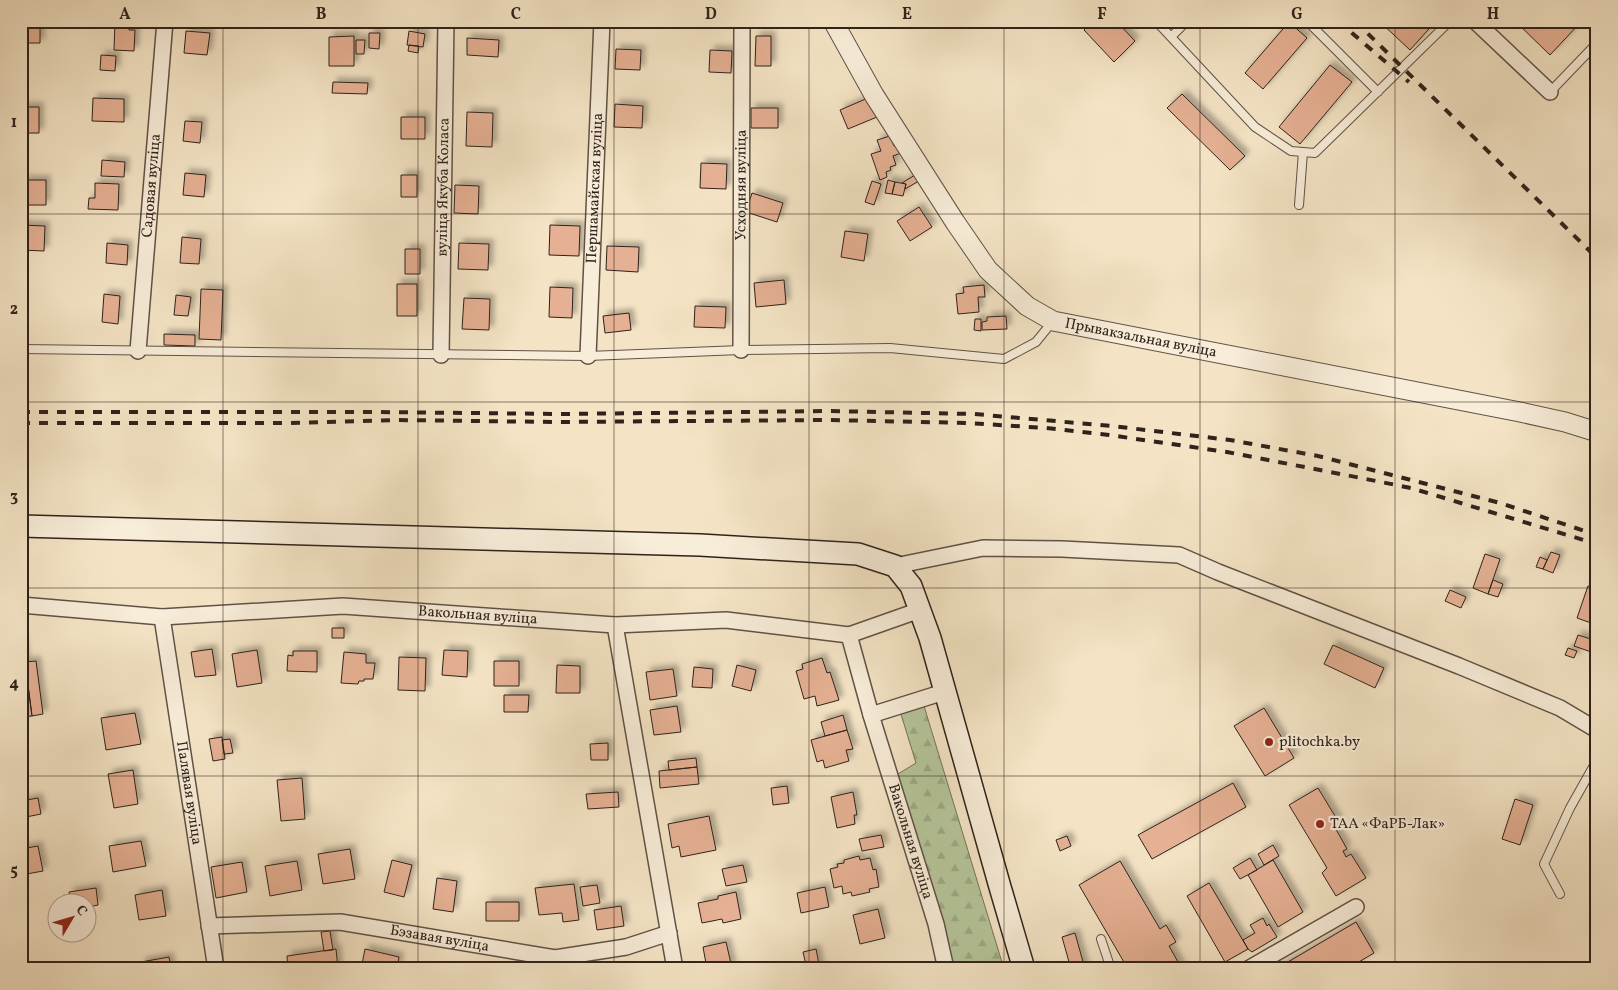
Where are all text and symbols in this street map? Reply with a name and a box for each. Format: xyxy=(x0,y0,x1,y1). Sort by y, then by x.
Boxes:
text: A xyxy=(119,4,131,26)
text: B xyxy=(316,4,327,26)
text: C xyxy=(511,4,521,26)
text: D xyxy=(705,4,717,26)
text: E xyxy=(902,4,912,26)
text: F xyxy=(1097,4,1107,26)
text: G xyxy=(1291,4,1303,26)
text: H xyxy=(1487,4,1499,26)
text: 1 xyxy=(11,112,17,134)
street label: Першамайская вуліца xyxy=(581,112,609,264)
street label: вуліца Якуба Коласа xyxy=(432,117,455,257)
street label: Усходняя вуліца xyxy=(731,129,752,241)
street label: Садовая вуліца xyxy=(137,133,166,238)
text: 2 xyxy=(10,299,18,321)
street label: Прывакзальная вуліца xyxy=(1063,313,1219,363)
text: 3 xyxy=(10,486,18,508)
street label: Вакольная вуліца xyxy=(417,601,538,630)
text: 4 xyxy=(9,673,19,695)
place label: plitochka.by xyxy=(1279,732,1360,753)
marker: plitochka.by xyxy=(1263,736,1275,748)
street label: Палявая вуліца xyxy=(171,740,207,846)
street label: Вакольная вуліца xyxy=(883,781,938,902)
place label: ТАА «ФаРБ-Лак» xyxy=(1330,814,1445,835)
marker: ТАА «ФаРБ-Лак» xyxy=(1314,818,1326,830)
text: 5 xyxy=(10,860,18,882)
north arrow xyxy=(48,892,98,942)
text: С xyxy=(71,902,91,920)
street label: Бэзавая вуліца xyxy=(388,920,491,957)

